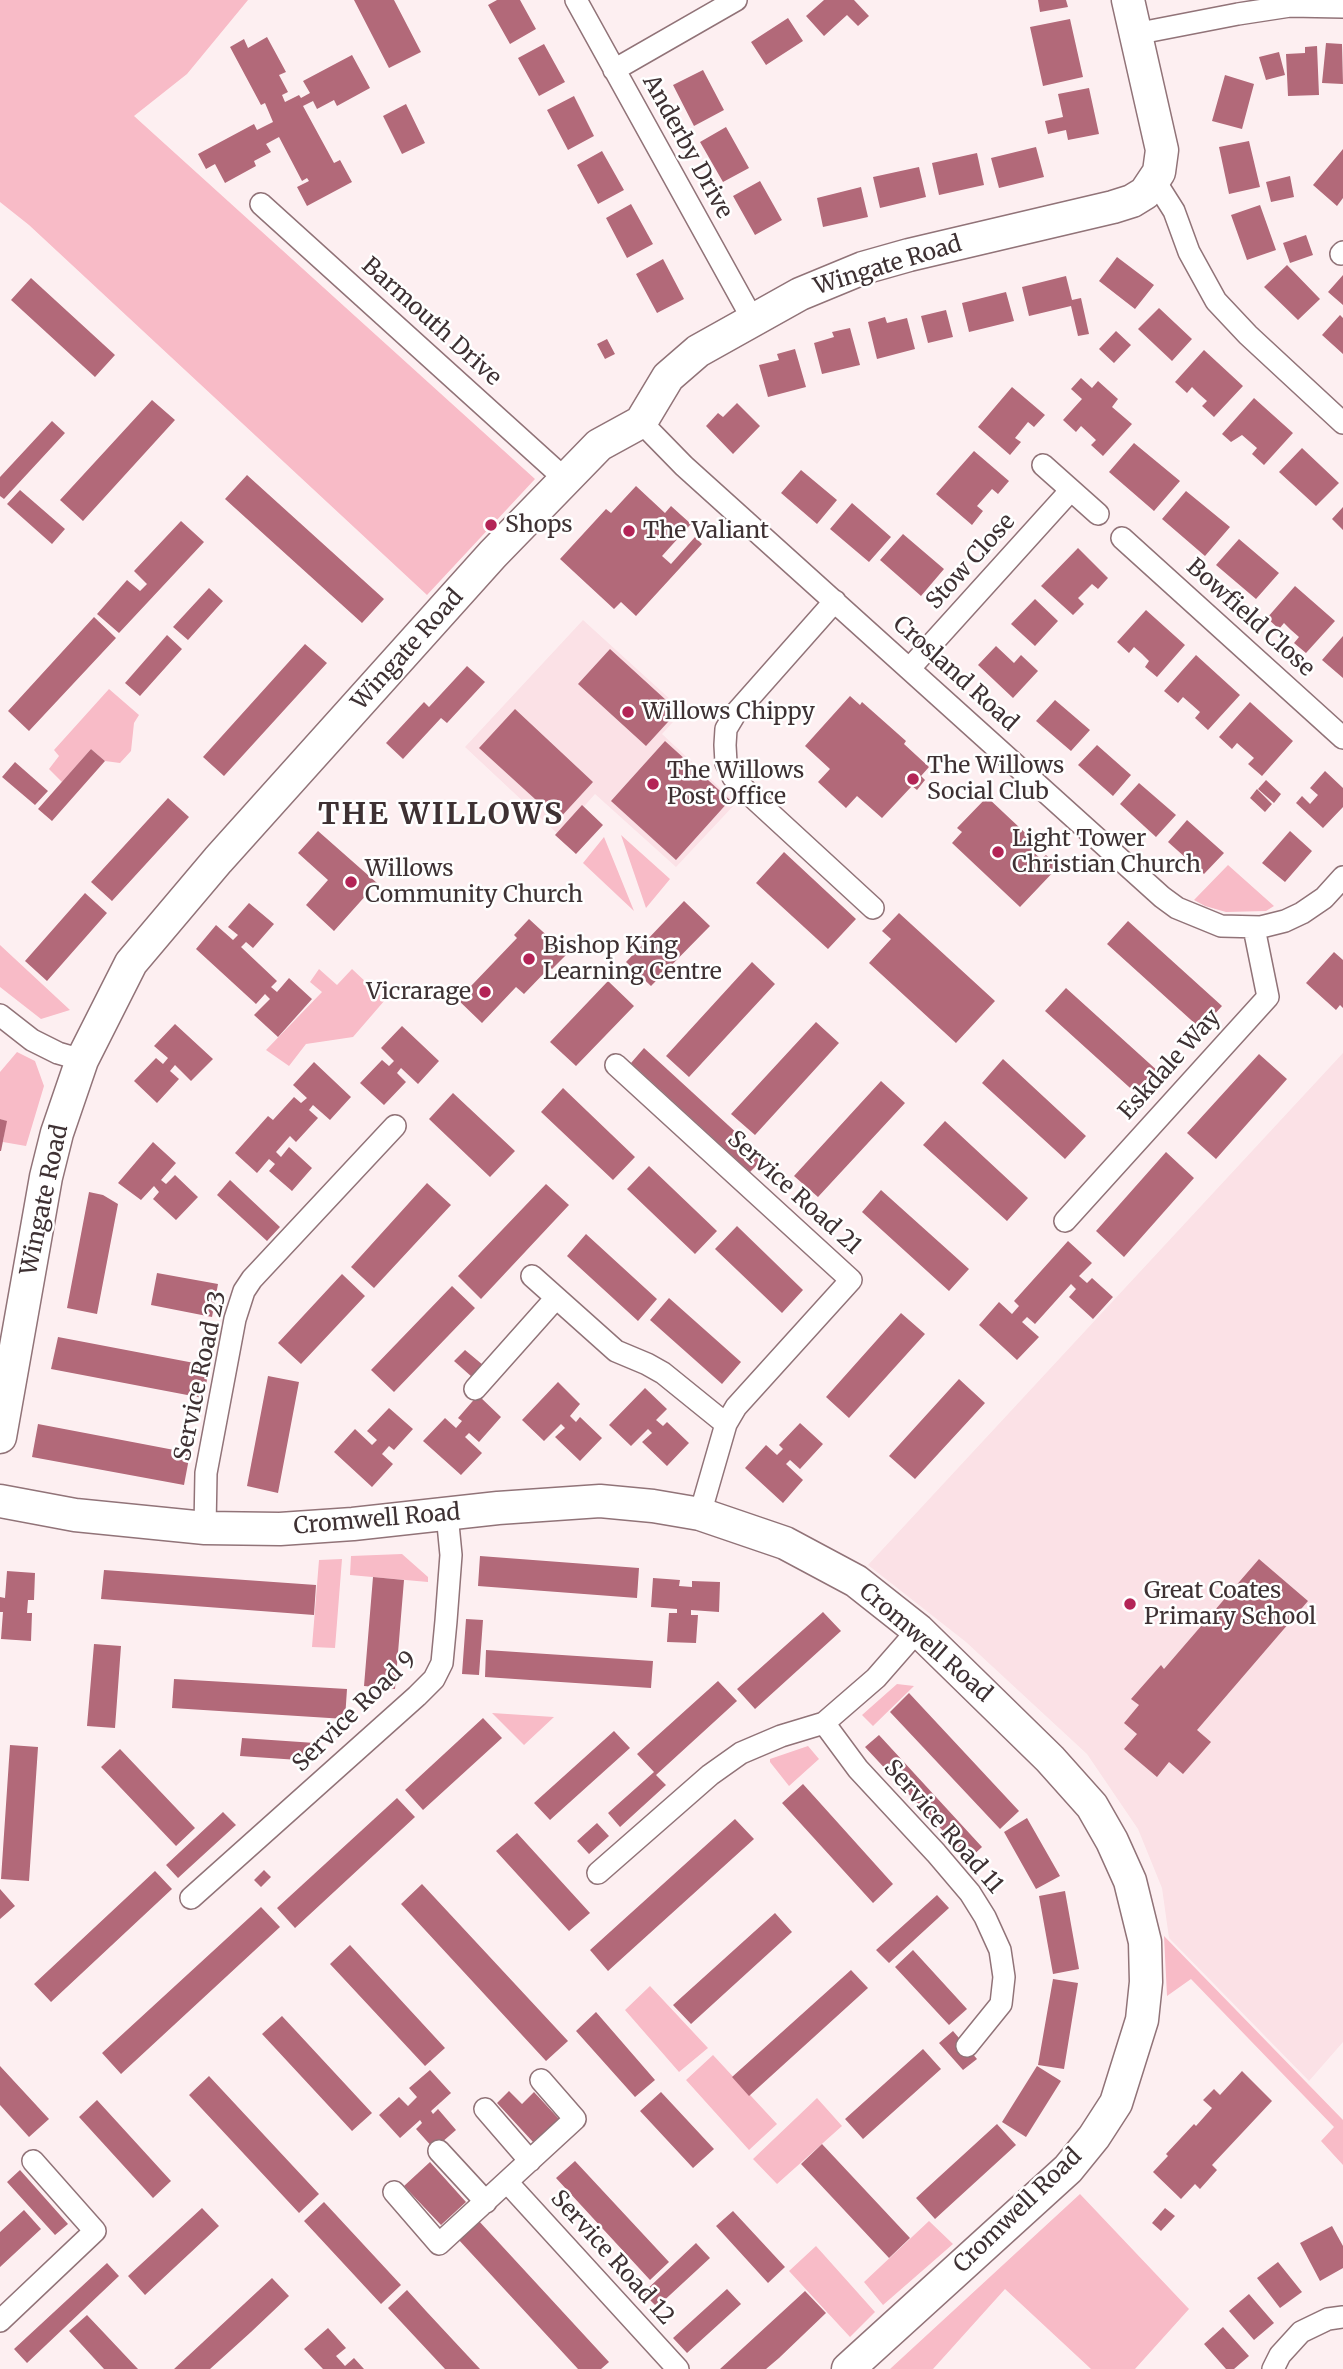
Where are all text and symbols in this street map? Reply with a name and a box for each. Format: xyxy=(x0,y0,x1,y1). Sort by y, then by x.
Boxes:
street label: Anderby Drive xyxy=(636,70,738,224)
street label: Wingate Road xyxy=(811,230,965,302)
street label: Barmouth Drive xyxy=(356,252,506,392)
street label: Stow Close xyxy=(921,509,1021,615)
place label: Shops xyxy=(505,511,573,539)
marker: Shops xyxy=(483,517,499,533)
place label: The Valiant xyxy=(643,517,769,545)
marker: The Valiant xyxy=(621,523,637,539)
street label: Bowfield Close xyxy=(1180,553,1320,683)
street label: Wingate Road xyxy=(347,584,469,716)
street label: Crosland Road xyxy=(887,611,1023,737)
place label: Willows Chippy xyxy=(642,698,815,726)
marker: Willows Chippy xyxy=(620,704,636,720)
place label: The Willows Social Club xyxy=(927,752,1064,806)
place label: The Willows Post Office xyxy=(667,757,804,811)
marker: The Willows Social Club xyxy=(905,771,921,787)
marker: The Willows Post Office xyxy=(645,776,661,792)
district label: THE WILLOWS xyxy=(319,798,563,834)
place label: Light Tower Christian Church xyxy=(1012,825,1201,879)
marker: Light Tower Christian Church xyxy=(990,844,1006,860)
place label: Willows Community Church xyxy=(365,855,583,909)
marker: Willows Community Church xyxy=(343,874,359,890)
place label: Bishop King Learning Centre xyxy=(543,932,722,986)
marker: Bishop King Learning Centre xyxy=(521,951,537,967)
place label: Vicrarage xyxy=(366,978,471,1006)
marker: Vicrarage xyxy=(477,984,493,1000)
street label: Eskdale Way xyxy=(1113,1004,1227,1126)
street label: Wingate Road xyxy=(16,1122,74,1278)
street label: Service Road 21 xyxy=(721,1126,867,1260)
street label: Service Road 23 xyxy=(169,1288,233,1464)
street label: Cromwell Road xyxy=(293,1499,461,1541)
place label: Great Coates Primary School xyxy=(1144,1577,1316,1631)
street label: Cromwell Road xyxy=(853,1578,997,1708)
marker: Great Coates Primary School xyxy=(1122,1596,1138,1612)
street label: Service Road 9 xyxy=(287,1646,423,1778)
street label: Service Road 11 xyxy=(878,1755,1008,1899)
street label: Cromwell Road xyxy=(948,2143,1088,2279)
street label: Service Road 12 xyxy=(544,2185,680,2331)

